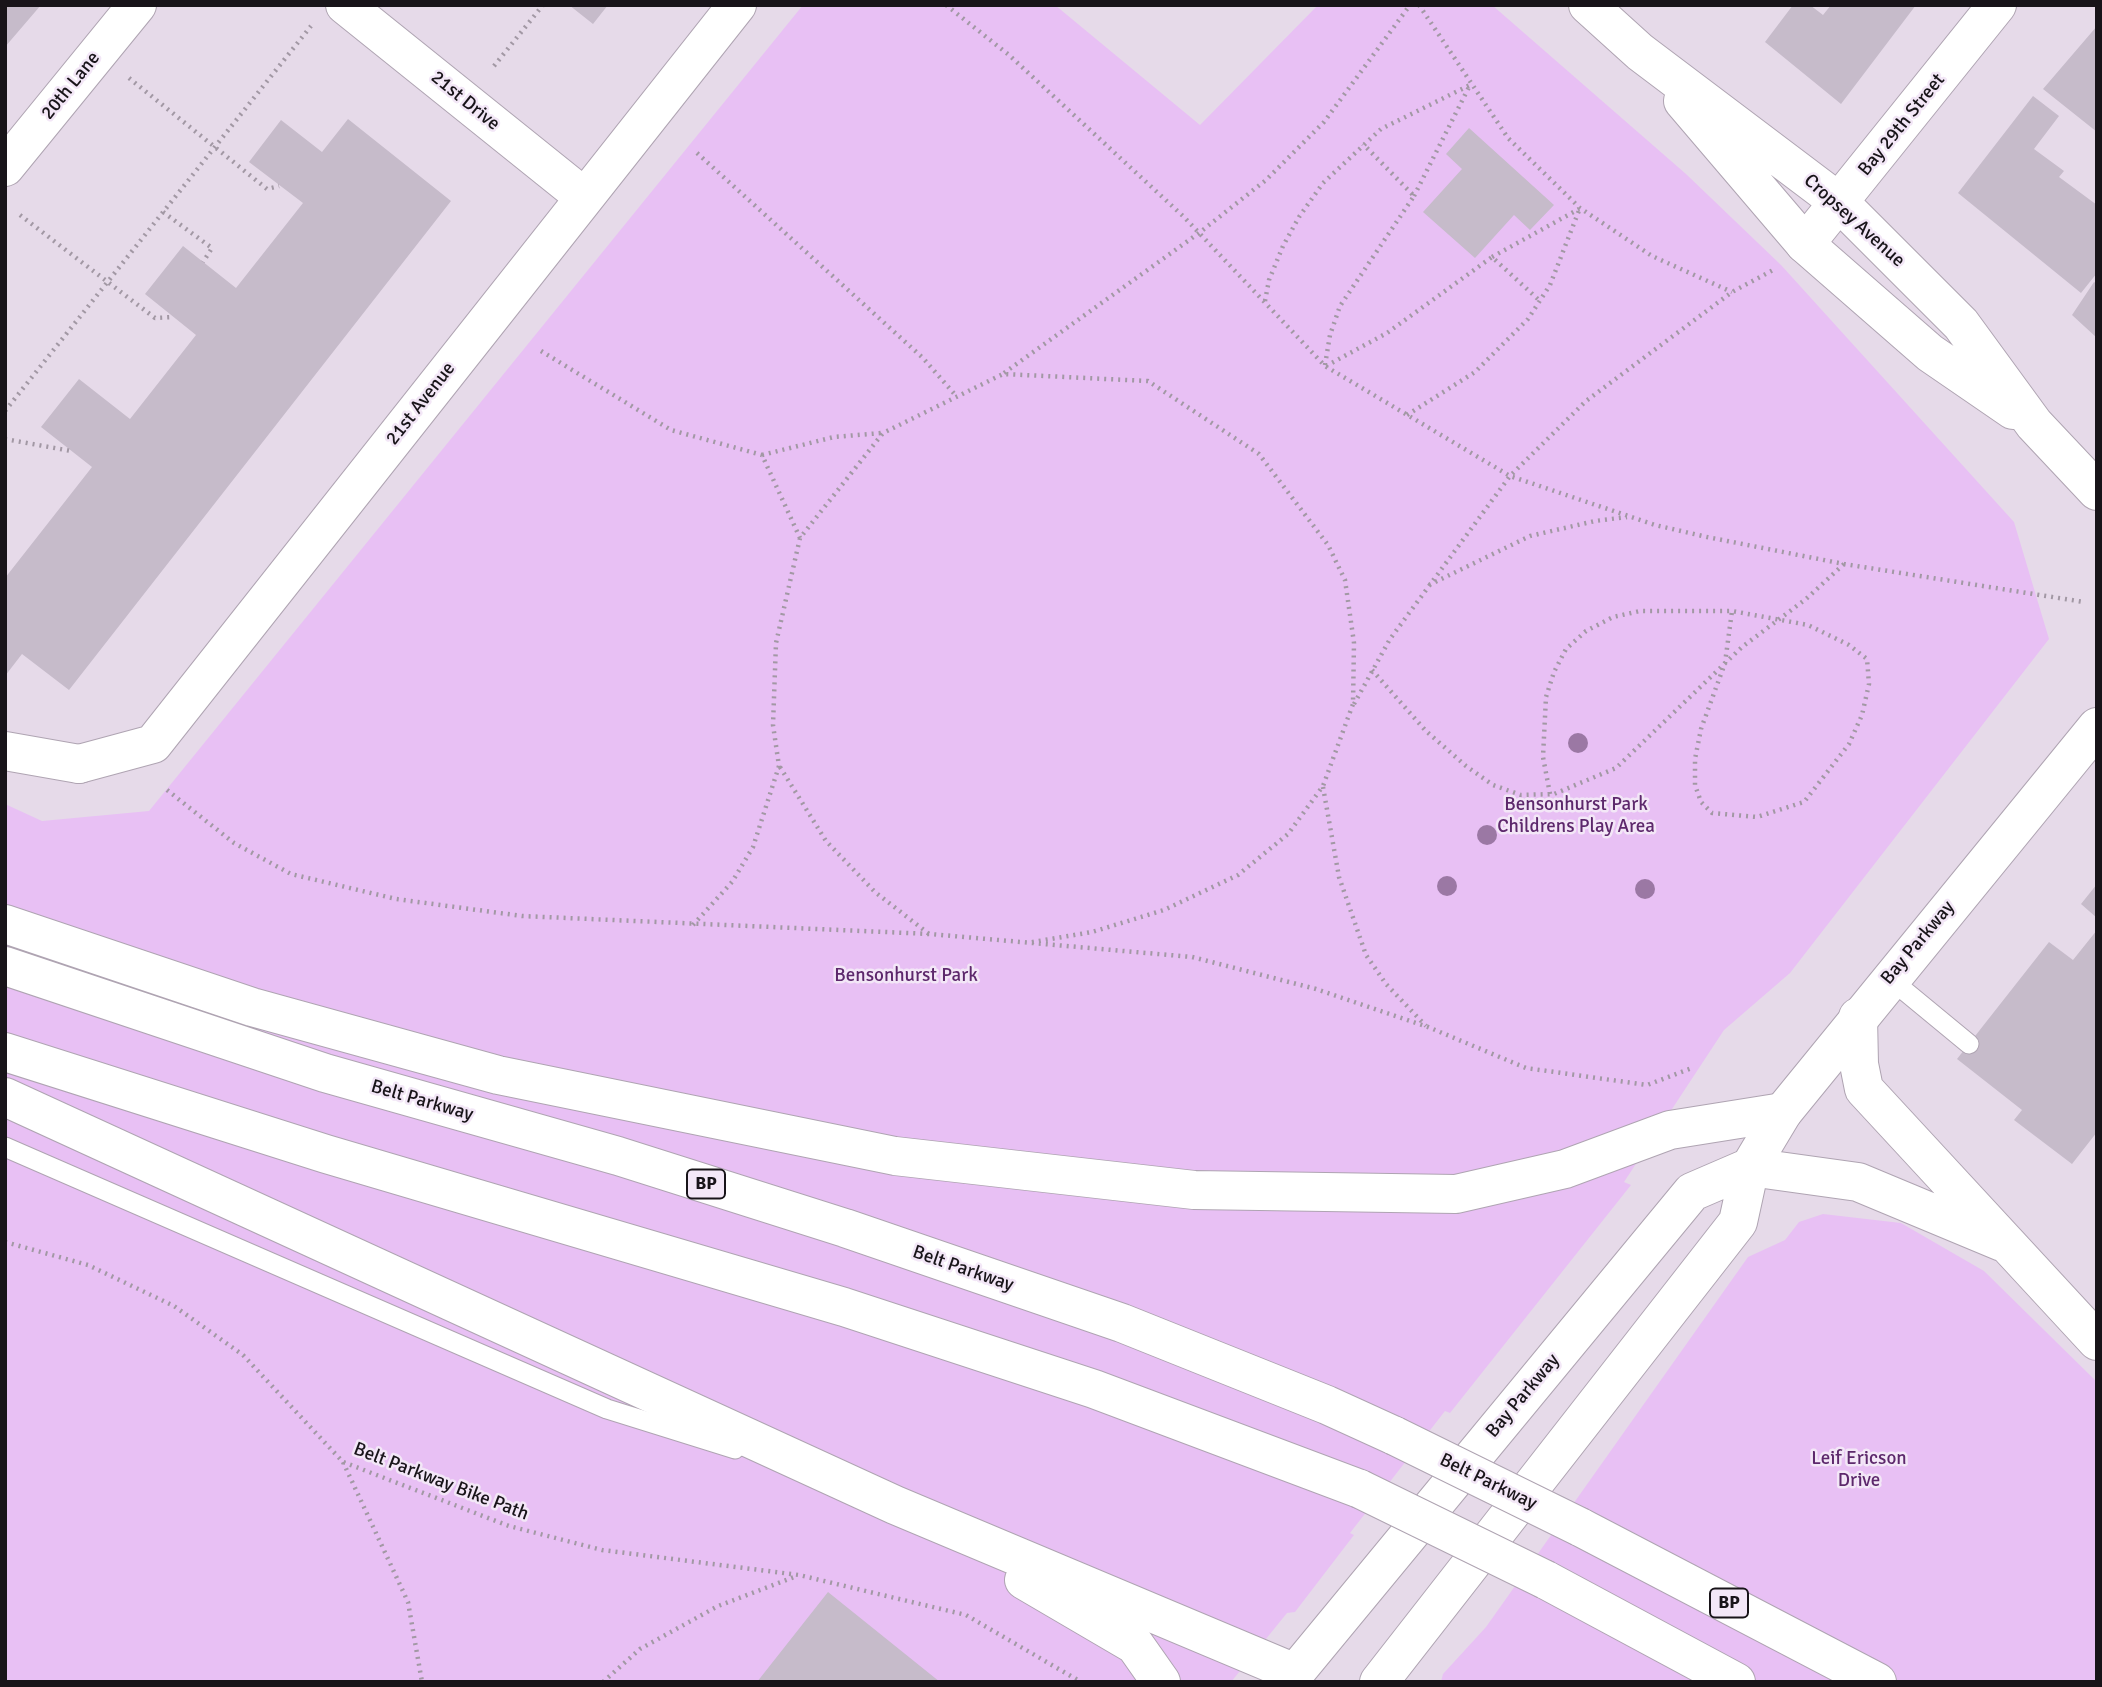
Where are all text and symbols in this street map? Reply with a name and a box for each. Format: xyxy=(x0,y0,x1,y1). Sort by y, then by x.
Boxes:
street label: 20th Lane xyxy=(37,47,105,125)
street label: 21st Drive xyxy=(426,66,504,136)
street label: Bay 29th Street xyxy=(1854,69,1950,181)
street label: Cropsey Avenue xyxy=(1799,170,1909,272)
street label: 21st Avenue xyxy=(382,358,460,450)
park label: Bensonhurst Park Childrens Play Area xyxy=(1497,794,1655,838)
street label: Bay Parkway xyxy=(1876,896,1960,990)
park label: Bensonhurst Park xyxy=(834,965,978,987)
street label: Belt Parkway xyxy=(368,1076,476,1126)
road number: BP xyxy=(687,1170,725,1198)
street label: Belt Parkway xyxy=(909,1241,1017,1297)
street label: Bay Parkway xyxy=(1481,1349,1565,1443)
street label: Belt Parkway Bike Path xyxy=(350,1438,532,1526)
park label: Leif Ericson Drive xyxy=(1811,1448,1907,1492)
street label: Belt Parkway xyxy=(1436,1449,1540,1515)
road number: BP xyxy=(1710,1588,1748,1618)

